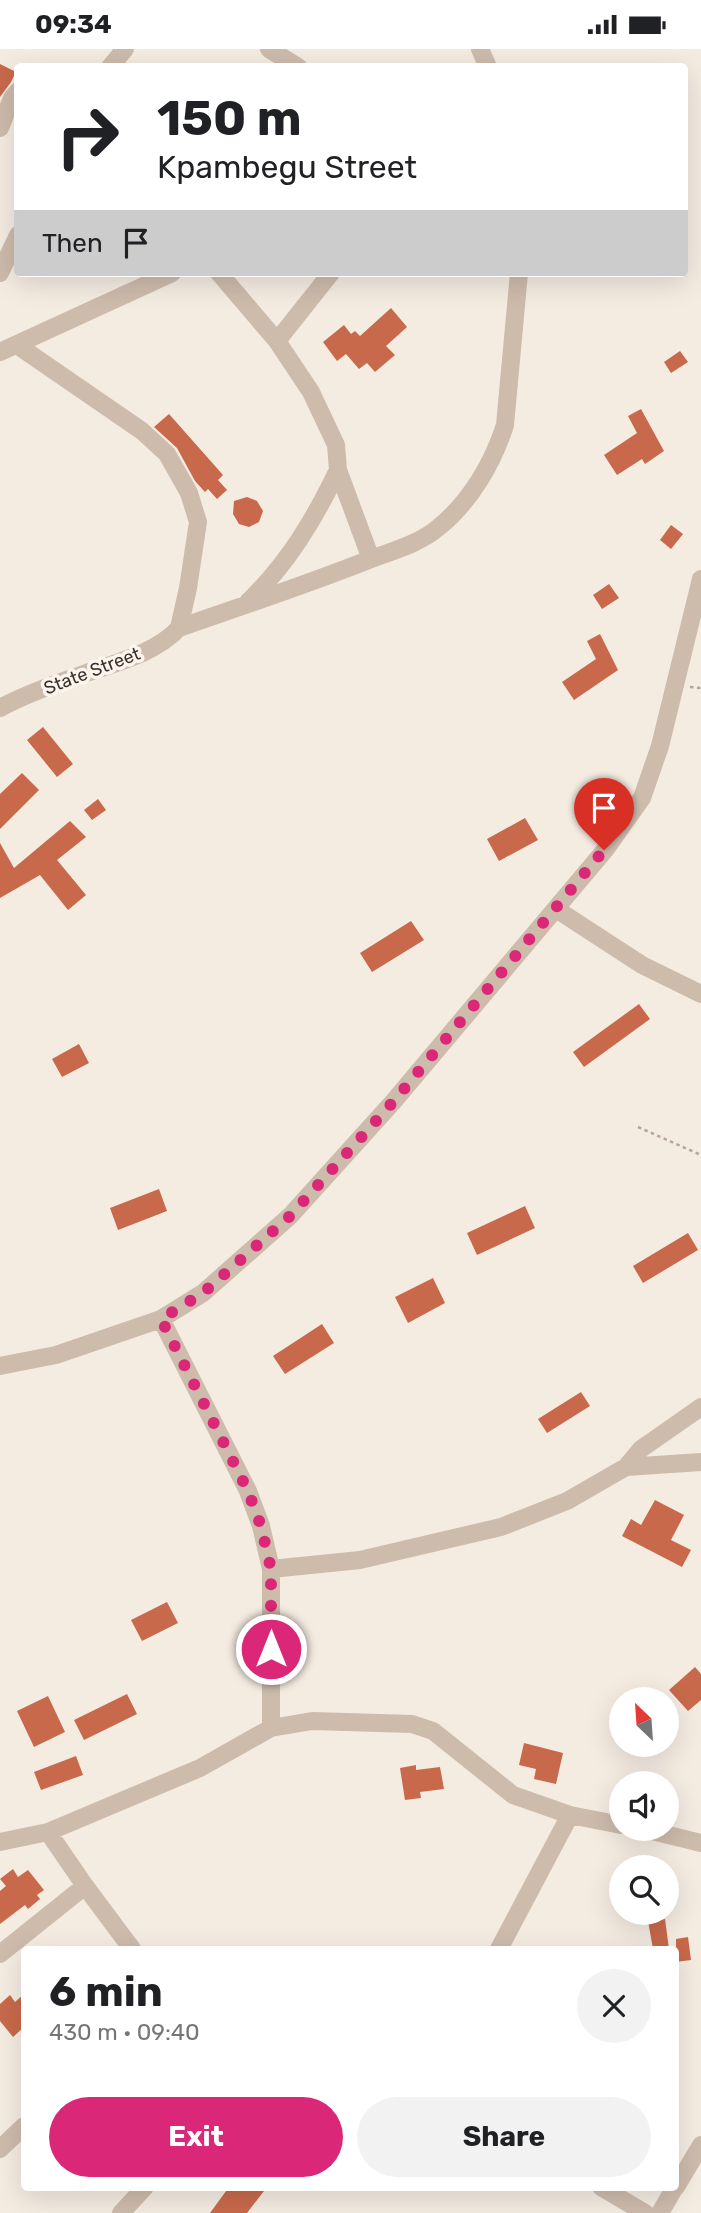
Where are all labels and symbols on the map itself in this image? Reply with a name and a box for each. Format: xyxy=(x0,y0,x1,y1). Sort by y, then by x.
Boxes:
street label: State Street xyxy=(41,643,143,699)
pin xyxy=(574,778,634,850)
position arrow xyxy=(234,1612,308,1686)
north arrow xyxy=(609,1687,679,1757)

